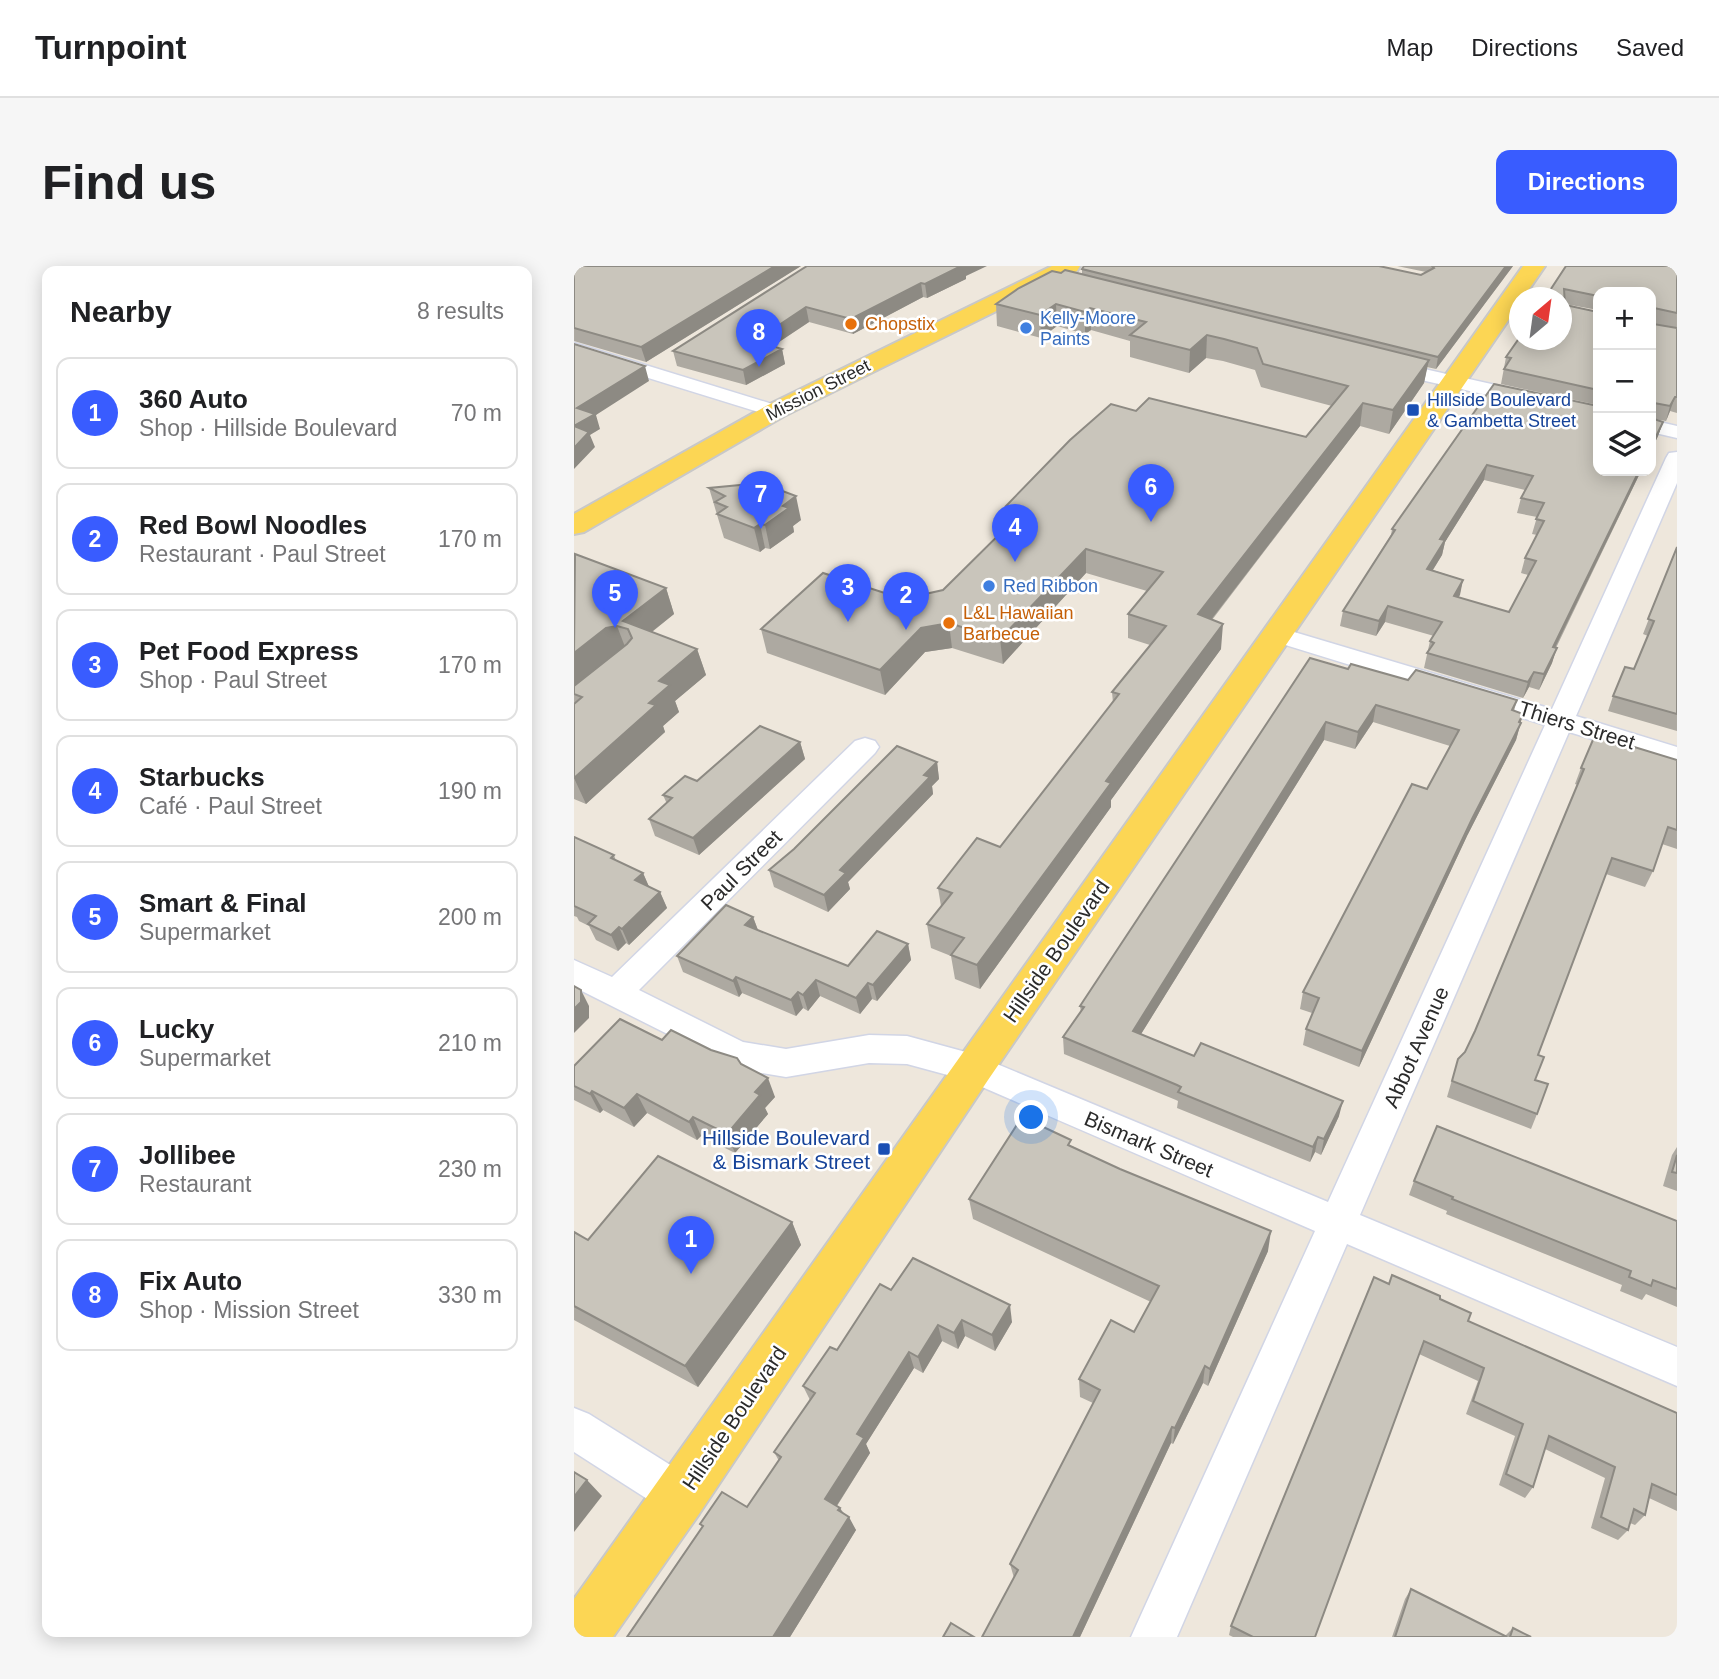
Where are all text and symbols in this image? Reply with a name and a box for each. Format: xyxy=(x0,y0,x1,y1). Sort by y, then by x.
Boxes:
text: Turnpoint xyxy=(35,29,187,66)
text: Map xyxy=(1387,34,1433,61)
text: Directions xyxy=(1471,34,1578,61)
text: Saved xyxy=(1616,34,1684,61)
button: Directions xyxy=(1496,150,1677,214)
text: Find us xyxy=(42,155,216,209)
north arrow xyxy=(1509,287,1572,350)
map controls xyxy=(1593,287,1656,476)
button: + xyxy=(1593,287,1656,350)
text: Nearby xyxy=(70,295,172,328)
text: 8 results xyxy=(417,298,504,324)
place label: Kelly-Moore Paints xyxy=(1040,308,1136,349)
pin: 8 xyxy=(736,309,782,367)
place label: Chopstix xyxy=(865,314,935,334)
marker: Chopstix xyxy=(843,316,859,332)
marker: Kelly-Moore Paints xyxy=(1018,320,1034,336)
button: − xyxy=(1593,350,1656,413)
street label: Mission Street xyxy=(763,355,873,425)
text: 360 Auto xyxy=(139,384,248,414)
place label: Hillside Boulevard & Gambetta Street xyxy=(1427,390,1576,431)
text: 1 xyxy=(89,400,101,426)
text: 70 m xyxy=(451,400,502,426)
marker: Hillside Boulevard & Gambetta Street xyxy=(1405,402,1421,418)
button: layers xyxy=(1593,413,1656,476)
text: Shop · Hillside Boulevard xyxy=(139,415,397,441)
pin: 6 xyxy=(1128,464,1174,522)
pin: 7 xyxy=(738,471,784,529)
pin: 4 xyxy=(992,504,1038,562)
text: Red Bowl Noodles xyxy=(139,510,367,540)
text: 2 xyxy=(89,526,101,552)
text: 170 m xyxy=(438,526,502,552)
text: Restaurant · Paul Street xyxy=(139,541,386,567)
pin: 3 xyxy=(825,564,871,622)
pin: 5 xyxy=(592,570,638,628)
pin: 2 xyxy=(883,572,929,630)
place label: Red Ribbon xyxy=(1003,576,1098,596)
marker: Red Ribbon xyxy=(981,578,997,594)
place label: L&L Hawaiian Barbecue xyxy=(963,603,1073,644)
marker: L&L Hawaiian Barbecue xyxy=(941,615,957,631)
text: Pet Food Express xyxy=(139,636,359,666)
text: 3 xyxy=(89,652,101,678)
text: 170 m xyxy=(438,652,502,678)
text: Shop · Paul Street xyxy=(139,667,327,693)
street label: Thiers Street xyxy=(1516,696,1638,754)
text: Starbucks xyxy=(139,762,265,792)
text: 4 xyxy=(89,778,101,804)
text: 190 m xyxy=(438,778,502,804)
text: Café · Paul Street xyxy=(139,793,322,819)
street label: Paul Street xyxy=(696,825,786,915)
street label: Hillside Boulevard xyxy=(998,876,1114,1026)
text: Smart & Final xyxy=(139,888,307,918)
text: 5 xyxy=(89,904,101,930)
text: 200 m xyxy=(438,904,502,930)
text: Supermarket xyxy=(139,919,271,945)
street label: Abbot Avenue xyxy=(1379,983,1453,1111)
text: Lucky xyxy=(139,1014,214,1044)
text: 6 xyxy=(89,1030,101,1056)
text: 210 m xyxy=(438,1030,502,1056)
text: Supermarket xyxy=(139,1045,271,1071)
your location xyxy=(1014,1100,1048,1134)
street label: Bismark Street xyxy=(1081,1107,1217,1182)
place label: Hillside Boulevard & Bismark Street xyxy=(702,1126,870,1173)
text: Jollibee xyxy=(139,1140,236,1170)
marker: Hillside Boulevard & Bismark Street xyxy=(876,1141,892,1157)
text: 7 xyxy=(89,1156,101,1182)
text: 230 m xyxy=(438,1156,502,1182)
text: Restaurant xyxy=(139,1171,252,1197)
pin: 1 xyxy=(668,1216,714,1274)
text: Fix Auto xyxy=(139,1266,242,1296)
text: 8 xyxy=(89,1282,101,1308)
text: 330 m xyxy=(438,1282,502,1308)
text: Shop · Mission Street xyxy=(139,1297,359,1323)
street label: Hillside Boulevard xyxy=(677,1342,791,1494)

